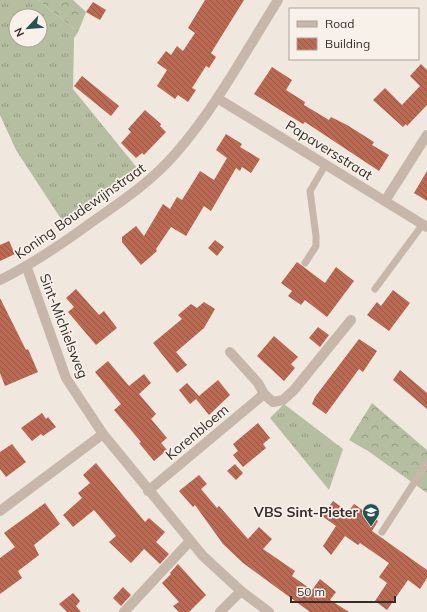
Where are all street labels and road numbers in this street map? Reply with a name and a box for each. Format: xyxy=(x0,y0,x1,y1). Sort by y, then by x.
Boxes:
street label: Papaversstraat xyxy=(282,116,376,184)
street label: Koning Boudewijnstraat xyxy=(11,159,149,263)
street label: Sint-Michielsweg xyxy=(36,271,92,381)
street label: Korenbloem xyxy=(162,400,232,464)

